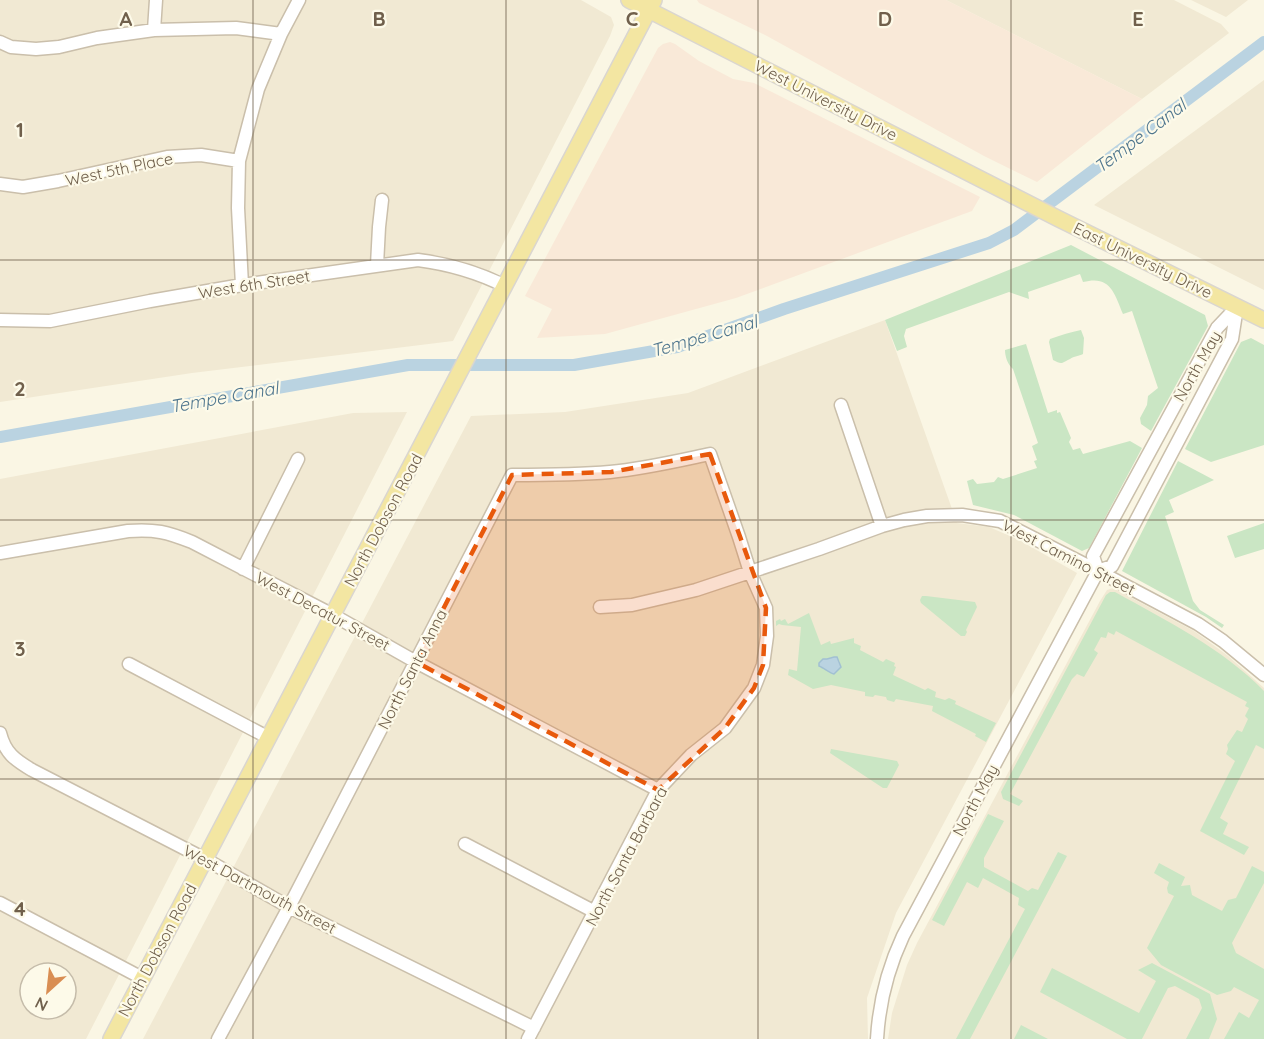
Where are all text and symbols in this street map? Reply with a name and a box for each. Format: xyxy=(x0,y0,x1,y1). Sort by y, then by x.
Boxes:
text: A xyxy=(120,6,133,31)
text: B xyxy=(372,6,386,31)
text: C xyxy=(626,6,639,31)
text: D xyxy=(878,6,892,31)
text: E xyxy=(1132,6,1144,31)
street label: West University Drive xyxy=(751,55,901,145)
water label: Tempe Canal xyxy=(1089,93,1192,178)
text: 1 xyxy=(16,117,24,142)
street label: West 5th Place xyxy=(63,148,175,190)
street label: East University Drive xyxy=(1070,218,1216,302)
street label: West 6th Street xyxy=(197,265,311,303)
water label: Tempe Canal xyxy=(648,309,762,362)
street label: North May xyxy=(1169,327,1225,405)
text: 2 xyxy=(14,376,26,401)
water label: Tempe Canal xyxy=(168,376,282,418)
street label: North Dobson Road xyxy=(339,450,427,590)
street label: West Camino Street xyxy=(999,515,1139,599)
street label: West Decatur Street xyxy=(253,567,393,655)
street label: North Santa Anna xyxy=(373,606,451,732)
text: 3 xyxy=(15,636,25,661)
street label: North May xyxy=(948,761,1002,839)
street label: North Santa Barbara xyxy=(581,783,671,929)
street label: West Dartmouth Street xyxy=(180,840,340,938)
street label: North Dobson Road xyxy=(113,880,201,1020)
text: 4 xyxy=(14,896,26,921)
north arrow xyxy=(18,961,78,1021)
text: N xyxy=(31,993,51,1016)

